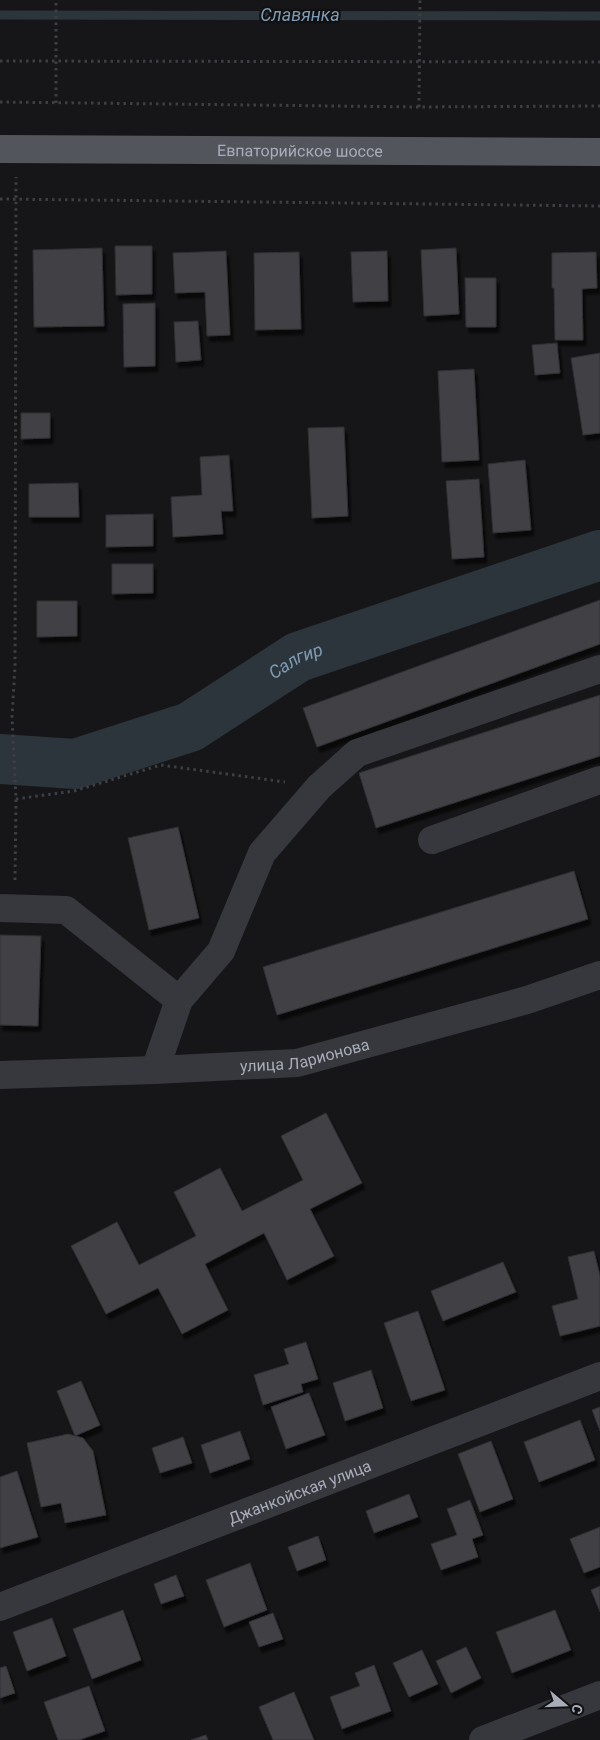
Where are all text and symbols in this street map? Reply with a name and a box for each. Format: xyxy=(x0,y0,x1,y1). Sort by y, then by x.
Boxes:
water label: Славянка xyxy=(260,4,340,25)
street label: Евпаторийское шоссе xyxy=(217,141,383,161)
water label: Салгир xyxy=(265,638,325,683)
street label: улица Ларионова xyxy=(240,1035,371,1076)
street label: Джанкойская улица xyxy=(226,1456,374,1528)
north arrow xyxy=(540,1680,590,1730)
text: С xyxy=(568,1702,586,1716)

